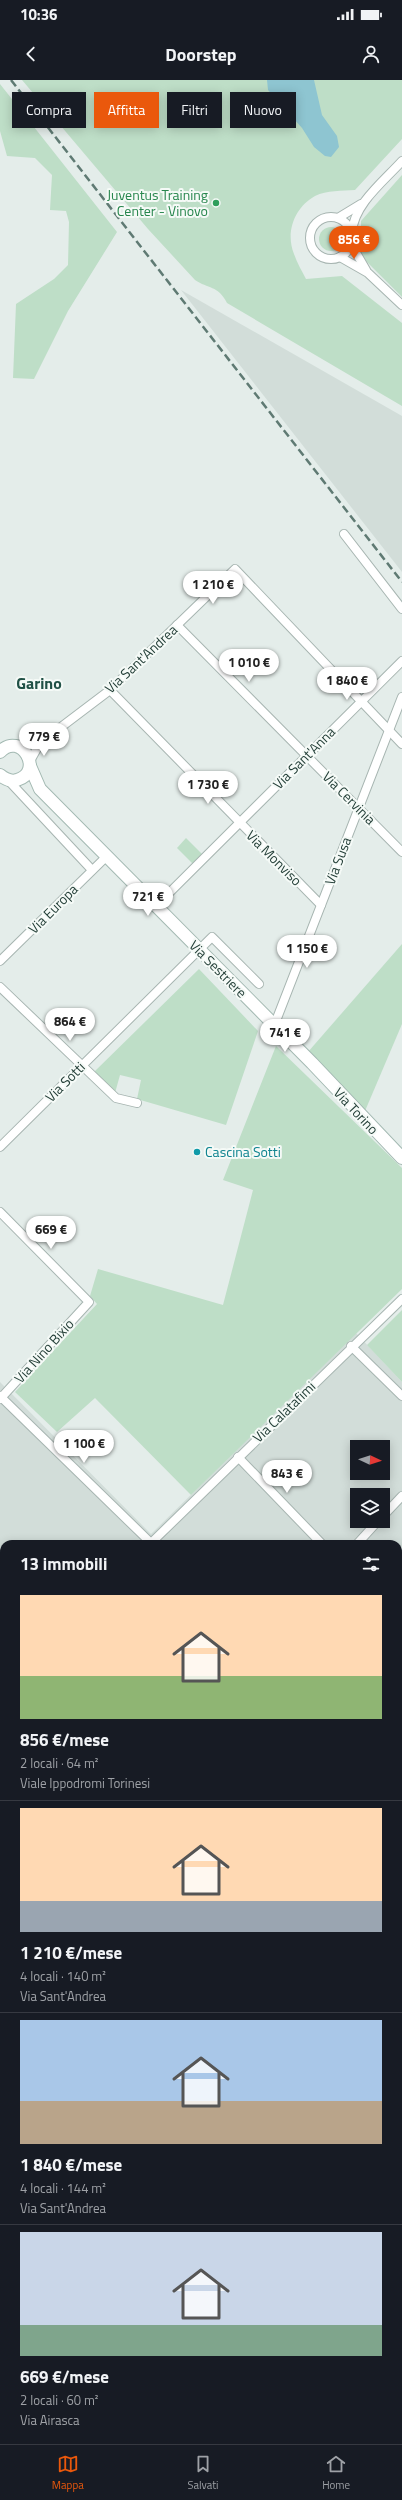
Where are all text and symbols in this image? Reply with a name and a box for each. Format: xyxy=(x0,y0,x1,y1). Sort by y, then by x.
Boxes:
text: 10:36 xyxy=(20,3,57,26)
text: Doorstep xyxy=(165,41,237,68)
icon: back xyxy=(20,43,42,65)
icon: person xyxy=(360,43,382,65)
chip: Compra xyxy=(12,92,86,128)
chip: Affitta xyxy=(94,92,159,128)
chip: Filtri xyxy=(167,92,222,128)
chip: Nuovo xyxy=(230,92,296,128)
place label: Juventus Training Center - Vinovo xyxy=(107,184,208,221)
marker: Juventus Training Center - Vinovo xyxy=(211,198,221,208)
pin: 856 € xyxy=(326,226,382,260)
text: 856 € xyxy=(338,229,370,249)
pin: 1 210 € xyxy=(176,571,250,605)
text: 1 210 € xyxy=(192,574,234,594)
street label: Via Sant'Andrea xyxy=(100,619,182,698)
pin: 1 010 € xyxy=(212,649,286,683)
text: 1 010 € xyxy=(228,652,270,672)
pin: 1 840 € xyxy=(310,667,384,701)
text: 1 840 € xyxy=(326,670,368,690)
district label: Garino xyxy=(16,671,62,695)
street label: Via Sant'Anna xyxy=(268,722,340,794)
pin: 779 € xyxy=(16,723,72,757)
text: 779 € xyxy=(28,726,60,746)
street label: Via Cervinia xyxy=(318,766,381,829)
pin: 1 730 € xyxy=(171,771,245,805)
text: 1 730 € xyxy=(187,774,229,794)
street label: Via Monviso xyxy=(242,825,307,890)
street label: Via Susa xyxy=(319,834,356,888)
street label: Via Europa xyxy=(23,879,82,938)
pin: 721 € xyxy=(120,883,176,917)
text: 721 € xyxy=(132,886,164,906)
street label: Via Sestriere xyxy=(185,935,252,1002)
pin: 1 150 € xyxy=(270,935,344,969)
text: 1 150 € xyxy=(286,938,328,958)
pin: 864 € xyxy=(42,1008,98,1042)
text: 864 € xyxy=(54,1011,86,1031)
pin: 741 € xyxy=(257,1019,313,1053)
text: 741 € xyxy=(269,1022,301,1042)
street label: Via Sotti xyxy=(40,1057,89,1106)
street label: Via Torino xyxy=(329,1082,384,1139)
place label: Cascina Sotti xyxy=(205,1141,281,1162)
marker: Cascina Sotti xyxy=(192,1147,202,1157)
pin: 669 € xyxy=(23,1216,79,1250)
text: 669 € xyxy=(35,1219,67,1239)
street label: Via Nino Bixio xyxy=(9,1314,78,1388)
street label: Via Calatafimi xyxy=(247,1376,320,1447)
pin: 1 100 € xyxy=(47,1430,121,1464)
text: 1 100 € xyxy=(63,1433,105,1453)
north arrow xyxy=(350,1440,390,1480)
map controls xyxy=(350,1440,390,1528)
pin: 843 € xyxy=(259,1460,315,1494)
text: 843 € xyxy=(271,1463,303,1483)
button: layers xyxy=(350,1488,390,1528)
text: 13 immobili xyxy=(20,1551,107,1577)
icon: filters xyxy=(360,1553,382,1575)
icon: home xyxy=(165,1621,237,1693)
text: 856 €/mese xyxy=(20,1727,109,1753)
text: 2 locali · 64 m² xyxy=(20,1753,99,1773)
text: Viale Ippodromi Torinesi xyxy=(20,1773,150,1793)
icon: home xyxy=(165,1834,237,1906)
text: 1 210 €/mese xyxy=(20,1940,122,1966)
text: 4 locali · 140 m² xyxy=(20,1966,106,1986)
text: Via Sant'Andrea xyxy=(20,1986,106,2006)
icon: home xyxy=(165,2046,237,2118)
text: 1 840 €/mese xyxy=(20,2152,122,2178)
text: 4 locali · 144 m² xyxy=(20,2178,106,2198)
text: Via Sant'Andrea xyxy=(20,2198,106,2218)
icon: home xyxy=(165,2258,237,2330)
text: 669 €/mese xyxy=(20,2364,109,2390)
text: 2 locali · 60 m² xyxy=(20,2390,99,2410)
text: Via Airasca xyxy=(20,2410,80,2430)
tab: Mappa xyxy=(52,2453,84,2493)
tab: Salvati xyxy=(187,2453,218,2493)
tab: Home xyxy=(322,2453,350,2493)

